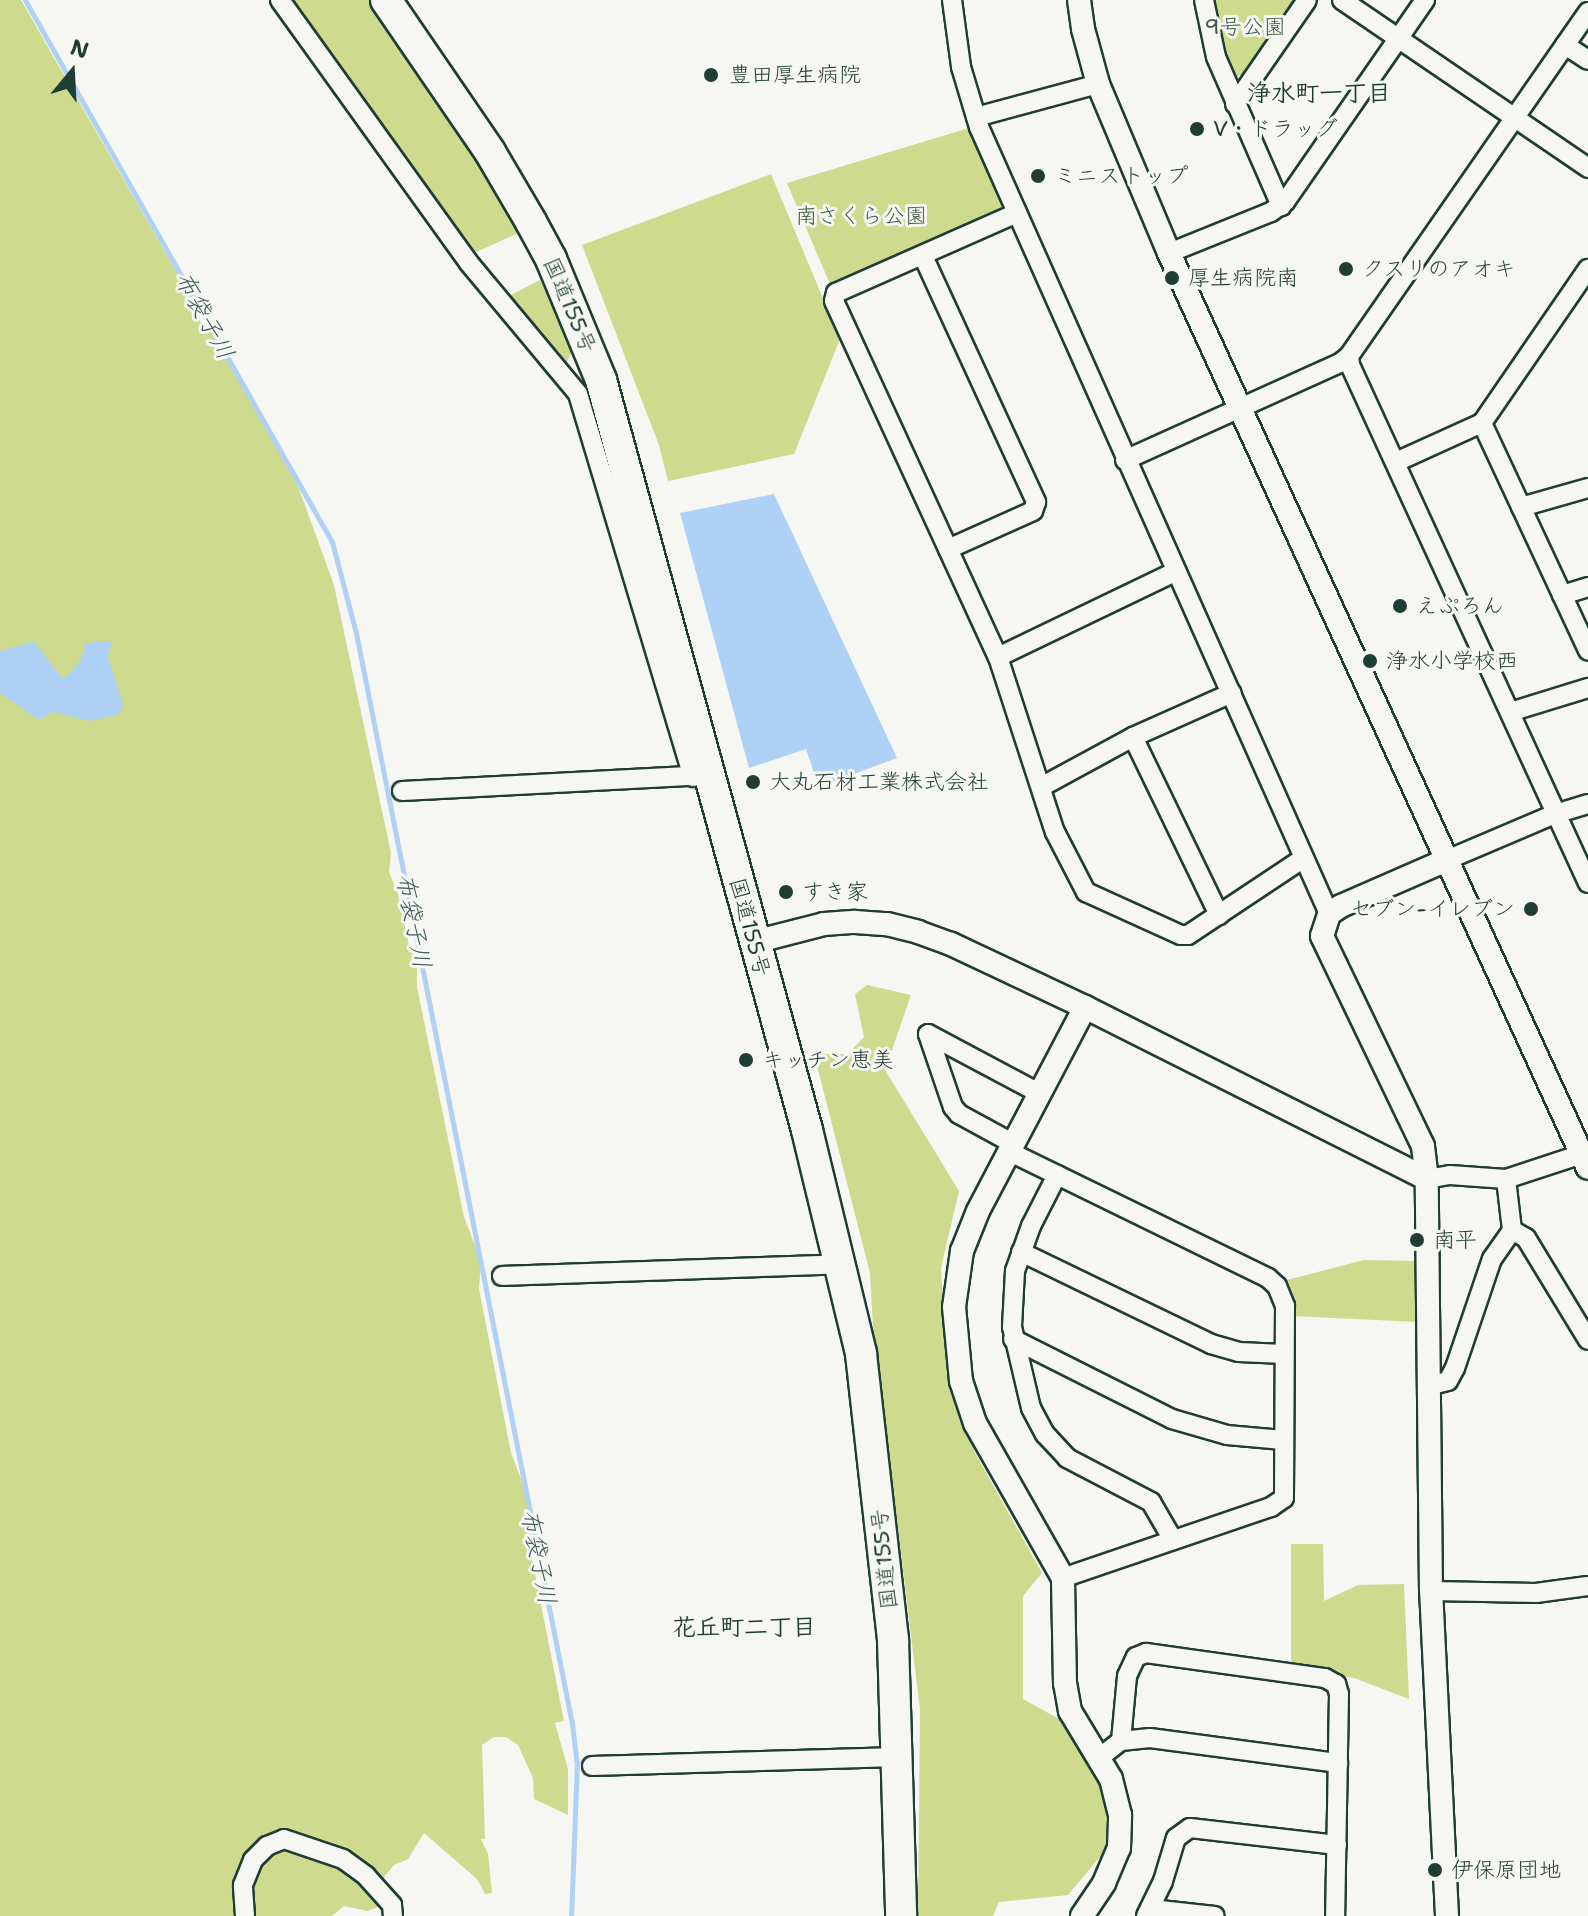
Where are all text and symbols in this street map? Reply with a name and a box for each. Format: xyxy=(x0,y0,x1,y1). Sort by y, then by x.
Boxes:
park label: 9号公園 xyxy=(1204,14,1286,40)
north arrow xyxy=(32,32,112,112)
text: N xyxy=(67,32,92,65)
place label: 豊田厚生病院 xyxy=(729,62,861,88)
marker: 豊田厚生病院 xyxy=(700,64,722,86)
district label: 浄水町一丁目 xyxy=(1247,80,1391,108)
place label: V・ドラッグ xyxy=(1213,116,1338,142)
marker: V・ドラッグ xyxy=(1188,120,1206,138)
place label: ミニストップ xyxy=(1054,163,1186,189)
marker: ミニストップ xyxy=(1029,167,1047,185)
park label: 南さくら公園 xyxy=(795,203,927,229)
street label: 国道155号 xyxy=(538,253,602,357)
place label: クスリのアオキ xyxy=(1362,256,1516,282)
marker: クスリのアオキ xyxy=(1337,260,1355,278)
place label: 厚生病院南 xyxy=(1188,265,1298,291)
water label: 布袋子川 xyxy=(168,267,240,365)
marker: 厚生病院南 xyxy=(1163,269,1181,287)
place label: えぷろん xyxy=(1416,593,1504,619)
marker: えぷろん xyxy=(1391,597,1409,615)
place label: 浄水小学校西 xyxy=(1386,648,1518,674)
marker: 浄水小学校西 xyxy=(1361,652,1379,670)
place label: 大丸石材工業株式会社 xyxy=(769,769,989,795)
marker: 大丸石材工業株式会社 xyxy=(744,773,762,791)
water label: 布袋子川 xyxy=(390,871,436,971)
street label: 国道155号 xyxy=(724,875,776,979)
place label: すき家 xyxy=(802,879,868,905)
marker: すき家 xyxy=(777,883,795,901)
place label: セブン-イレブン xyxy=(1350,896,1515,922)
marker: セブン-イレブン xyxy=(1522,900,1540,918)
place label: キッチン恵美 xyxy=(762,1047,894,1073)
marker: キッチン恵美 xyxy=(737,1051,755,1069)
place label: 南平 xyxy=(1433,1227,1477,1253)
marker: 南平 xyxy=(1408,1231,1426,1249)
water label: 布袋子川 xyxy=(515,1507,561,1607)
street label: 国道155号 xyxy=(866,1507,902,1611)
district label: 花丘町二丁目 xyxy=(672,1614,816,1642)
place label: 伊保原団地 xyxy=(1451,1857,1561,1883)
marker: 伊保原団地 xyxy=(1426,1861,1444,1879)

